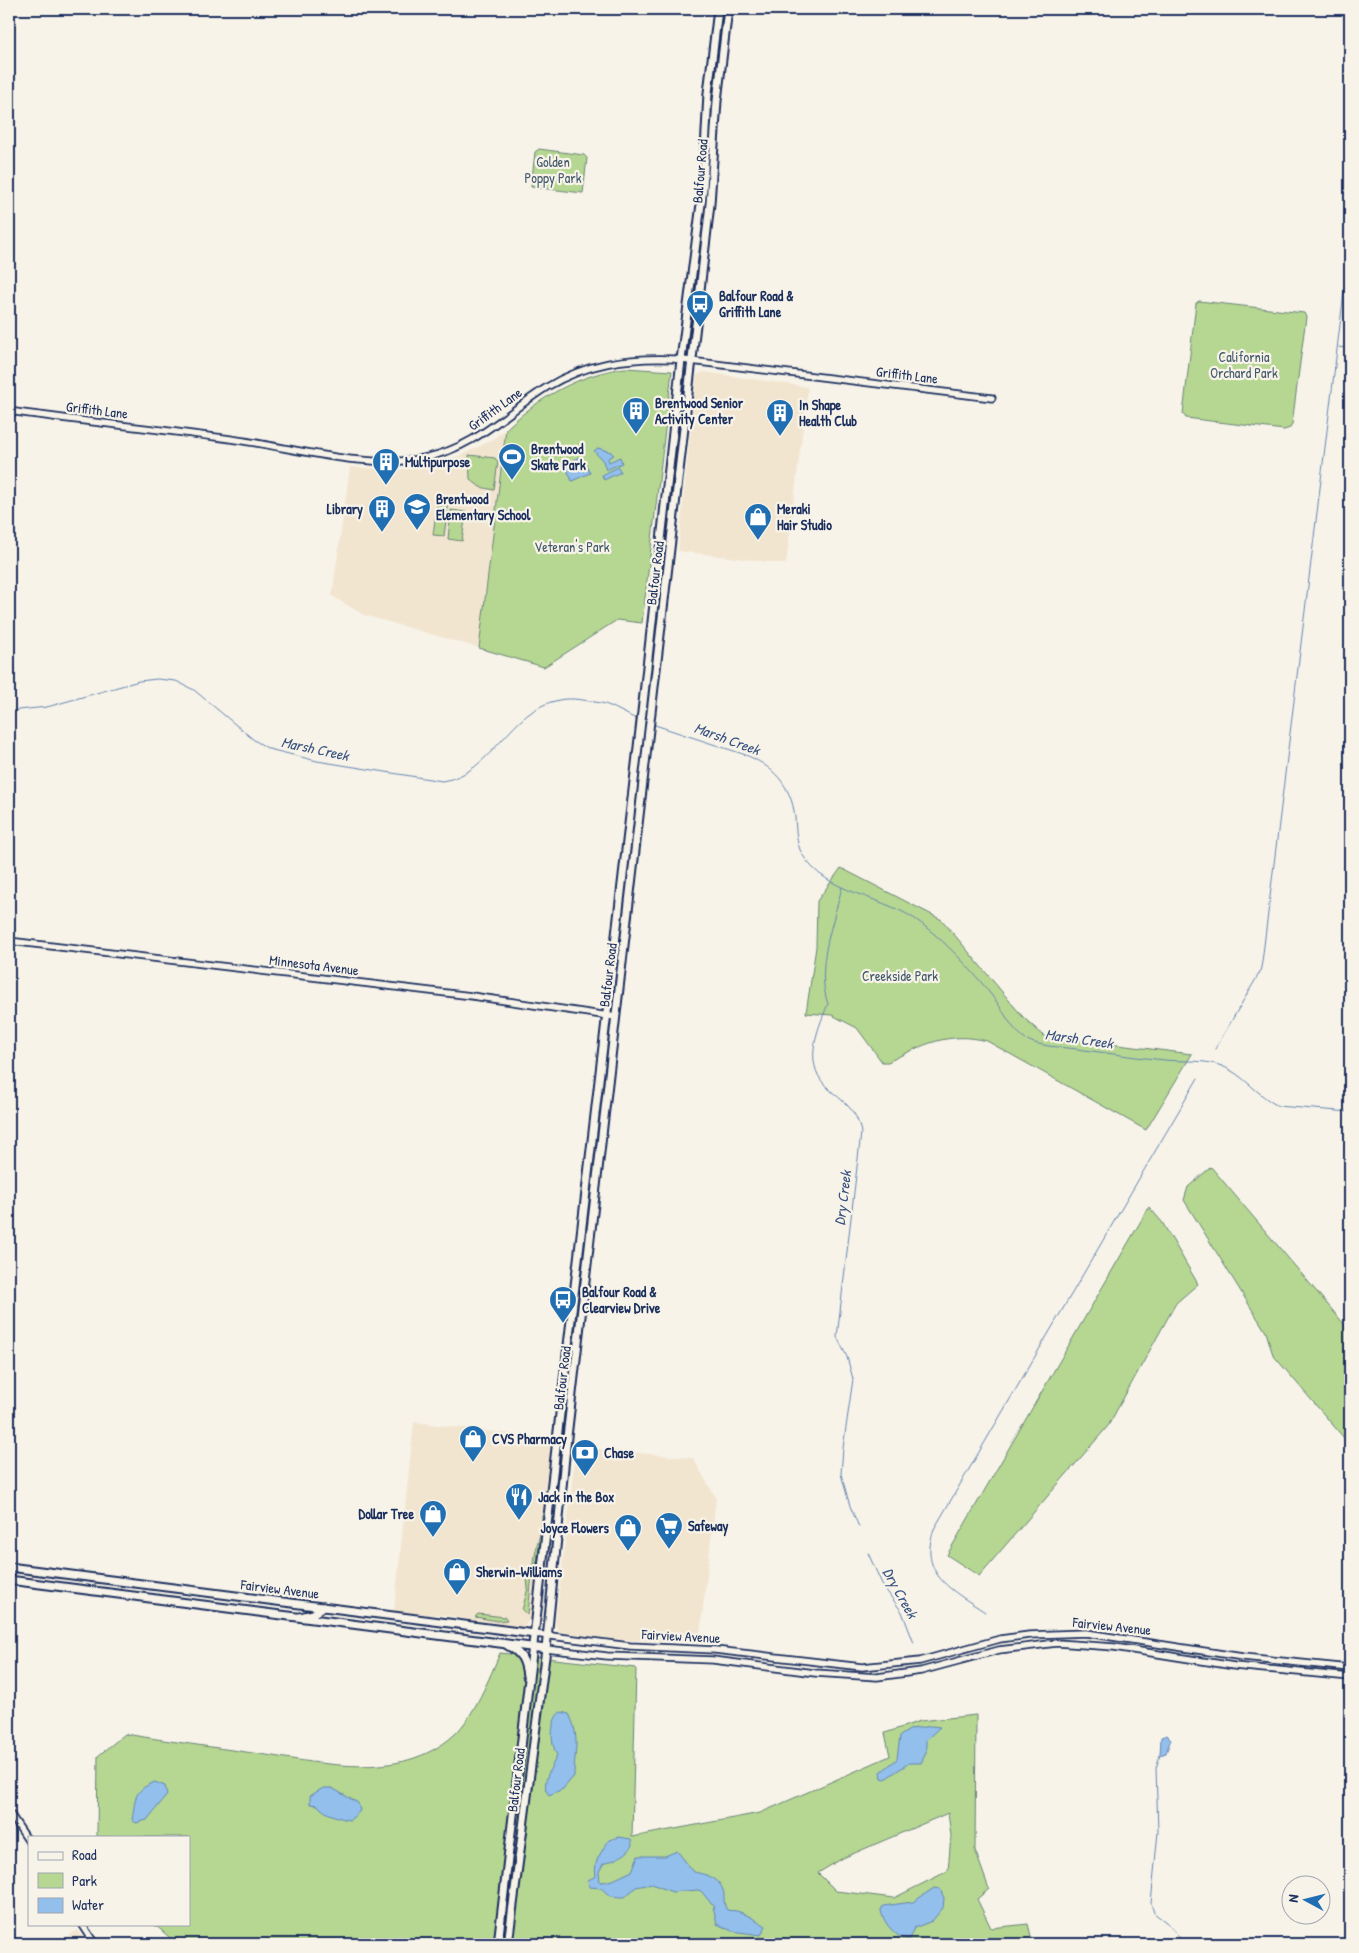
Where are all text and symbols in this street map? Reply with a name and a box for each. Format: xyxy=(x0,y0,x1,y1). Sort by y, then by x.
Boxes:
street label: Balfour Road xyxy=(687,138,712,204)
park label: Golden Poppy Park xyxy=(525,152,582,188)
place label: Balfour Road & Griffith Lane xyxy=(719,286,794,321)
bus stop icon: Balfour Road & Griffith Lane xyxy=(685,289,715,328)
park label: California Orchard Park xyxy=(1210,347,1278,382)
street label: Griffith Lane xyxy=(875,361,940,388)
street label: Griffith Lane xyxy=(464,382,526,435)
place label: Brentwood Senior Activity Center xyxy=(655,393,744,430)
place label: In Shape Health Club xyxy=(799,395,857,430)
street label: Griffith Lane xyxy=(65,396,130,423)
building icon: Brentwood Senior Activity Center xyxy=(621,396,651,435)
building icon: In Shape Health Club xyxy=(765,398,795,437)
place label: Brentwood Skate Park xyxy=(531,439,586,474)
sports icon: Brentwood Skate Park xyxy=(497,442,527,481)
building icon: Multipurpose xyxy=(371,447,401,486)
place label: Multipurpose xyxy=(405,452,471,473)
place label: Brentwood Elementary School xyxy=(436,489,531,526)
school or university icon: Brentwood Elementary School xyxy=(402,492,432,531)
building icon: Library xyxy=(367,494,397,533)
place label: Library xyxy=(327,499,363,520)
place label: Meraki Hair Studio xyxy=(777,499,832,534)
shop icon: Meraki Hair Studio xyxy=(743,502,773,541)
park label: Veteran's Park xyxy=(534,537,610,556)
street label: Balfour Road xyxy=(641,539,668,606)
water label: Marsh Creek xyxy=(692,717,765,761)
water label: Marsh Creek xyxy=(280,731,352,766)
street label: Balfour Road xyxy=(594,941,621,1008)
street label: Minnesota Avenue xyxy=(268,950,360,979)
park label: Creekside Park xyxy=(862,966,938,985)
water label: Marsh Creek xyxy=(1044,1023,1116,1054)
water label: Dry Creek xyxy=(829,1168,856,1226)
place label: Balfour Road & Clearview Drive xyxy=(582,1282,661,1317)
bus stop icon: Balfour Road & Clearview Drive xyxy=(548,1285,578,1324)
street label: Balfour Road xyxy=(548,1344,575,1411)
shop icon: CVS Pharmacy xyxy=(458,1424,488,1463)
place label: CVS Pharmacy xyxy=(492,1429,567,1450)
bank icon: Chase xyxy=(570,1438,600,1477)
place label: Chase xyxy=(604,1443,634,1462)
restaurant icon: Jack in the Box xyxy=(504,1482,534,1521)
place label: Jack in the Box xyxy=(538,1487,614,1506)
shop icon: Dollar Tree xyxy=(418,1499,448,1538)
place label: Dollar Tree xyxy=(358,1504,414,1523)
supermarket icon: Safeway xyxy=(654,1511,684,1550)
shop icon: Joyce Flowers xyxy=(613,1513,643,1552)
place label: Safeway xyxy=(688,1516,728,1537)
place label: Joyce Flowers xyxy=(541,1518,610,1539)
shop icon: Sherwin-Williams xyxy=(442,1557,472,1596)
place label: Sherwin-Williams xyxy=(476,1562,563,1581)
water label: Dry Creek xyxy=(878,1564,924,1623)
street label: Fairview Avenue xyxy=(239,1574,321,1603)
street label: Fairview Avenue xyxy=(1071,1612,1153,1639)
street label: Fairview Avenue xyxy=(640,1624,721,1647)
street label: Balfour Road xyxy=(502,1746,529,1813)
legend xyxy=(28,1836,190,1926)
text: Road xyxy=(72,1844,97,1865)
text: Park xyxy=(72,1870,97,1891)
north arrow xyxy=(1282,1876,1332,1926)
text: N xyxy=(1283,1893,1303,1903)
text: Water xyxy=(72,1894,104,1915)

